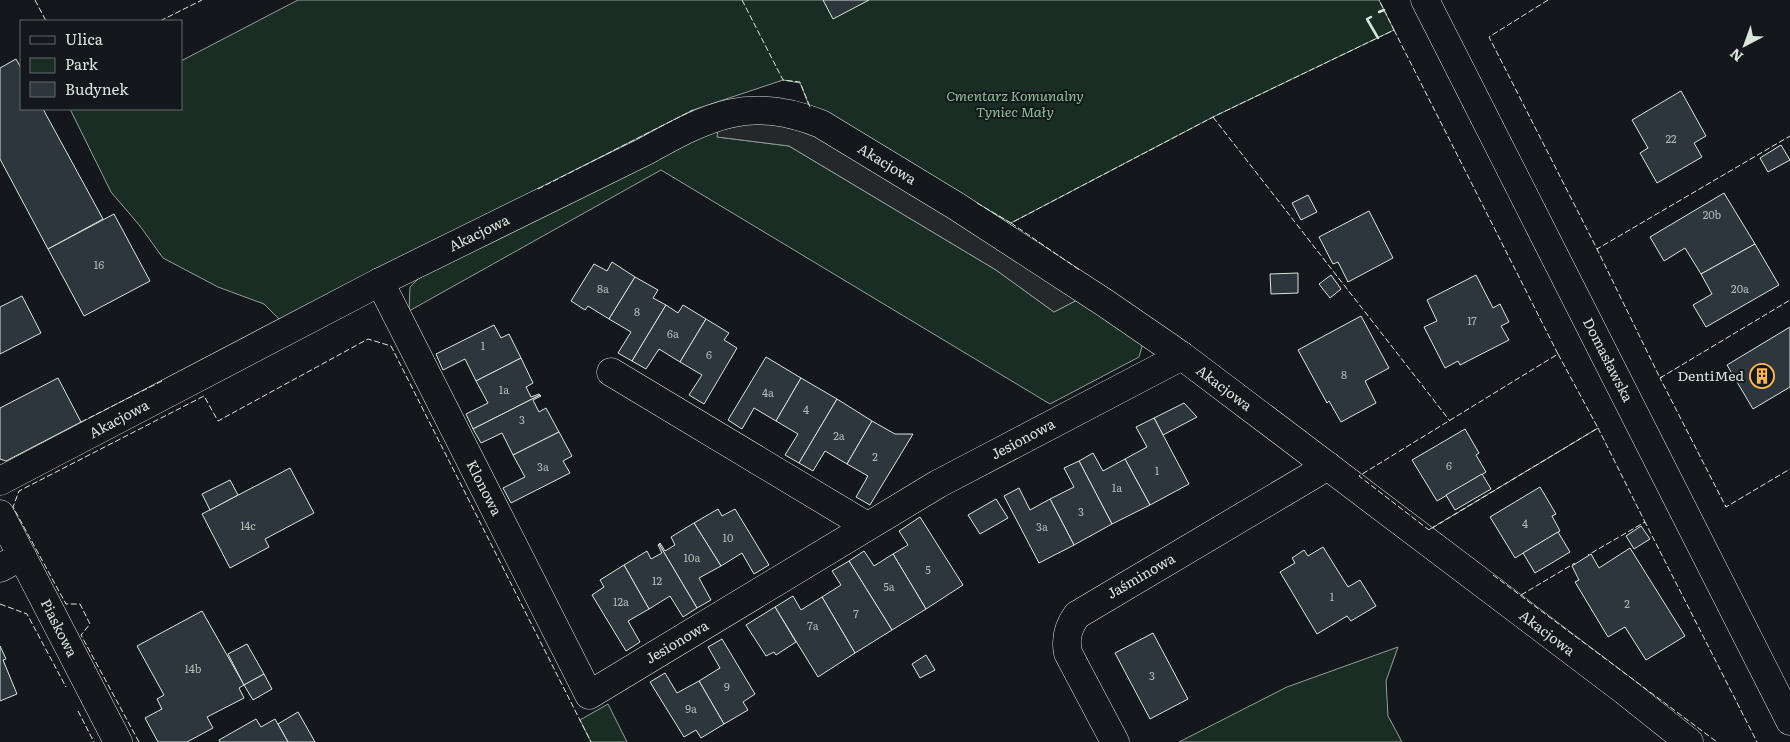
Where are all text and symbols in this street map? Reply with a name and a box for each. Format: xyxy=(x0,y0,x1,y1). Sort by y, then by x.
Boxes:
legend xyxy=(20,20,182,110)
north arrow xyxy=(1720,20,1770,70)
text: Ulica xyxy=(65,27,104,50)
text: N xyxy=(1725,44,1747,67)
text: Park xyxy=(65,52,99,75)
text: Budynek xyxy=(65,77,129,100)
park label: Cmentarz Komunalny Tyniec Mały xyxy=(946,85,1084,121)
house number: 22 xyxy=(1665,130,1677,146)
street label: Akacjowa xyxy=(854,138,921,189)
house number: 20b xyxy=(1703,206,1722,222)
street label: Akacjowa xyxy=(445,209,513,255)
house number: 16 xyxy=(94,256,104,272)
house number: 8a xyxy=(597,280,609,296)
house number: 20a xyxy=(1731,280,1749,296)
house number: 8 xyxy=(634,303,640,319)
house number: 17 xyxy=(1467,312,1477,328)
street label: Domasławska xyxy=(1579,314,1639,406)
house number: 6a xyxy=(667,325,679,341)
house number: 1 xyxy=(481,337,486,353)
house number: 6 xyxy=(706,346,712,362)
street label: Akacjowa xyxy=(1193,360,1257,415)
building icon: DentiMed xyxy=(1749,363,1775,389)
place label: DentiMed xyxy=(1677,365,1744,385)
house number: 8 xyxy=(1341,366,1347,382)
house number: 1a xyxy=(499,381,509,397)
house number: 4a xyxy=(762,384,774,400)
street label: Akacjowa xyxy=(85,394,152,442)
house number: 4 xyxy=(803,401,809,417)
house number: 3 xyxy=(519,411,525,427)
street label: Jesionowa xyxy=(987,413,1059,463)
house number: 2a xyxy=(833,427,845,443)
house number: 2 xyxy=(872,448,878,464)
street label: Klonowa xyxy=(462,456,508,519)
house number: 6 xyxy=(1446,457,1452,473)
house number: 3a xyxy=(537,458,549,474)
house number: 1 xyxy=(1155,462,1160,478)
house number: 1a xyxy=(1112,479,1122,495)
house number: 3 xyxy=(1078,503,1084,519)
house number: 4 xyxy=(1522,515,1528,531)
house number: 14c xyxy=(240,517,256,533)
house number: 3a xyxy=(1036,518,1048,534)
house number: 10 xyxy=(723,529,733,545)
street label: Jaśminowa xyxy=(1103,547,1179,603)
house number: 10a xyxy=(684,549,700,565)
house number: 5 xyxy=(925,561,931,577)
house number: 12 xyxy=(652,572,662,588)
house number: 5a xyxy=(883,578,895,594)
house number: 1 xyxy=(1330,588,1335,604)
house number: 12a xyxy=(613,593,629,609)
street label: Piaskowa xyxy=(37,595,83,660)
house number: 2 xyxy=(1624,595,1630,611)
house number: 7 xyxy=(853,605,859,621)
street label: Akacjowa xyxy=(1516,605,1580,660)
street label: Jesionowa xyxy=(641,614,712,668)
house number: 7a xyxy=(807,617,819,633)
house number: 14b xyxy=(185,660,202,676)
house number: 3 xyxy=(1149,667,1155,683)
house number: 9 xyxy=(724,678,730,694)
house number: 9a xyxy=(685,700,697,716)

